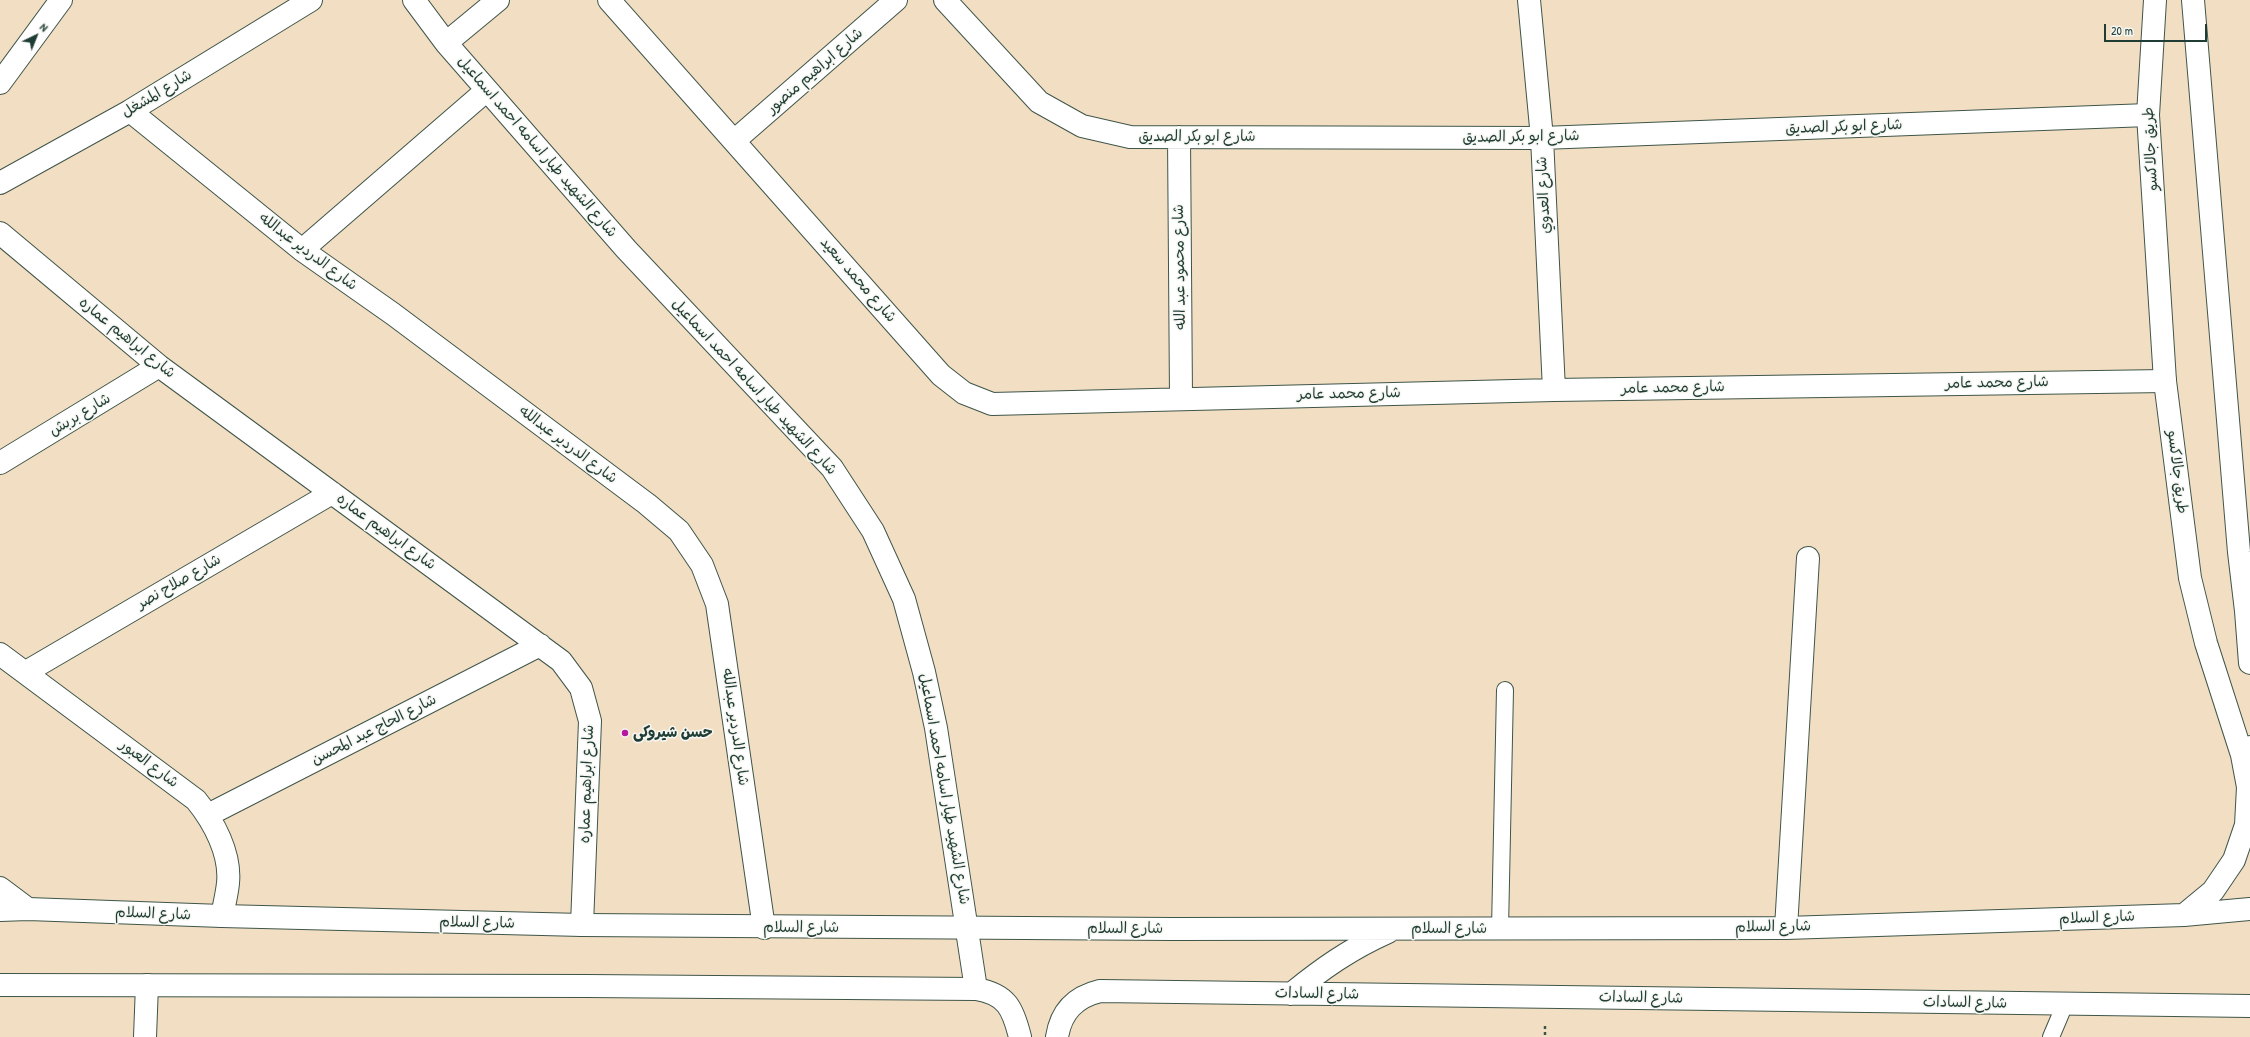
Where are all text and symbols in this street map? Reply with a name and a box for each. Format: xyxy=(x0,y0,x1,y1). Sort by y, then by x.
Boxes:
north arrow xyxy=(16,16,56,56)
scale bar xyxy=(2106,16,2209,42)
text: N xyxy=(37,20,51,34)
text: 20 m xyxy=(2111,22,2133,39)
street label: شارع ابراهيم منصور xyxy=(763,24,867,118)
street label: شارع الشهيد طيار اسامه احمد اسماعيل xyxy=(453,53,621,241)
street label: شارع المشغل xyxy=(119,66,195,122)
street label: طريق جالاكسو xyxy=(2140,106,2162,192)
street label: شارع ابو بكر الصديق xyxy=(1785,116,1903,138)
street label: شارع ابو بكر الصديق xyxy=(1462,127,1580,147)
street label: شارع ابو بكر الصديق xyxy=(1138,128,1256,146)
street label: شارع العدوي xyxy=(1533,156,1555,234)
street label: شارع محمود عبد الله xyxy=(1170,204,1190,330)
street label: شارع الدردير عبدالله xyxy=(255,209,361,295)
street label: شارع محمد سعيد xyxy=(816,234,900,326)
street label: شارع ابراهيم عماره xyxy=(75,294,179,382)
street label: شارع الشهيد طيار اسامه احمد اسماعيل xyxy=(667,295,841,479)
street label: شارع محمد عامر xyxy=(1945,373,2049,393)
street label: شارع محمد عامر xyxy=(1621,378,1725,398)
street label: شارع محمد عامر xyxy=(1297,384,1401,404)
street label: شارع بربش xyxy=(46,390,114,440)
street label: شارع الدردير عبدالله xyxy=(515,402,621,488)
street label: طريق جالاكسو xyxy=(2163,429,2191,515)
street label: شارع ابراهيم عماره xyxy=(333,490,439,574)
street label: شارع صلاح نصر xyxy=(134,551,224,613)
street label: شارع الدردير عبدالله xyxy=(718,667,752,787)
street label: شارع الشهيد طيار اسامه احمد اسماعيل xyxy=(915,672,973,906)
street label: شارع الحاج عبد المحسن xyxy=(308,691,440,769)
street label: شارع ابراهيم عماره xyxy=(576,724,598,844)
place label: حسن شيروكى xyxy=(633,724,713,742)
marker: حسن شيروكى xyxy=(620,728,630,738)
street label: شارع العبور xyxy=(116,736,182,792)
street label: شارع السلام xyxy=(115,904,191,924)
street label: شارع السلام xyxy=(2059,908,2135,928)
street label: شارع السلام xyxy=(439,913,515,933)
street label: شارع السلام xyxy=(1735,917,1811,937)
street label: شارع السلام xyxy=(763,919,839,937)
street label: شارع السلام xyxy=(1087,920,1163,938)
street label: شارع السلام xyxy=(1411,920,1487,938)
street label: شارع السادات xyxy=(1275,984,1359,1004)
street label: شارع السادات xyxy=(1599,988,1683,1008)
street label: شارع السادات xyxy=(1923,993,2007,1013)

